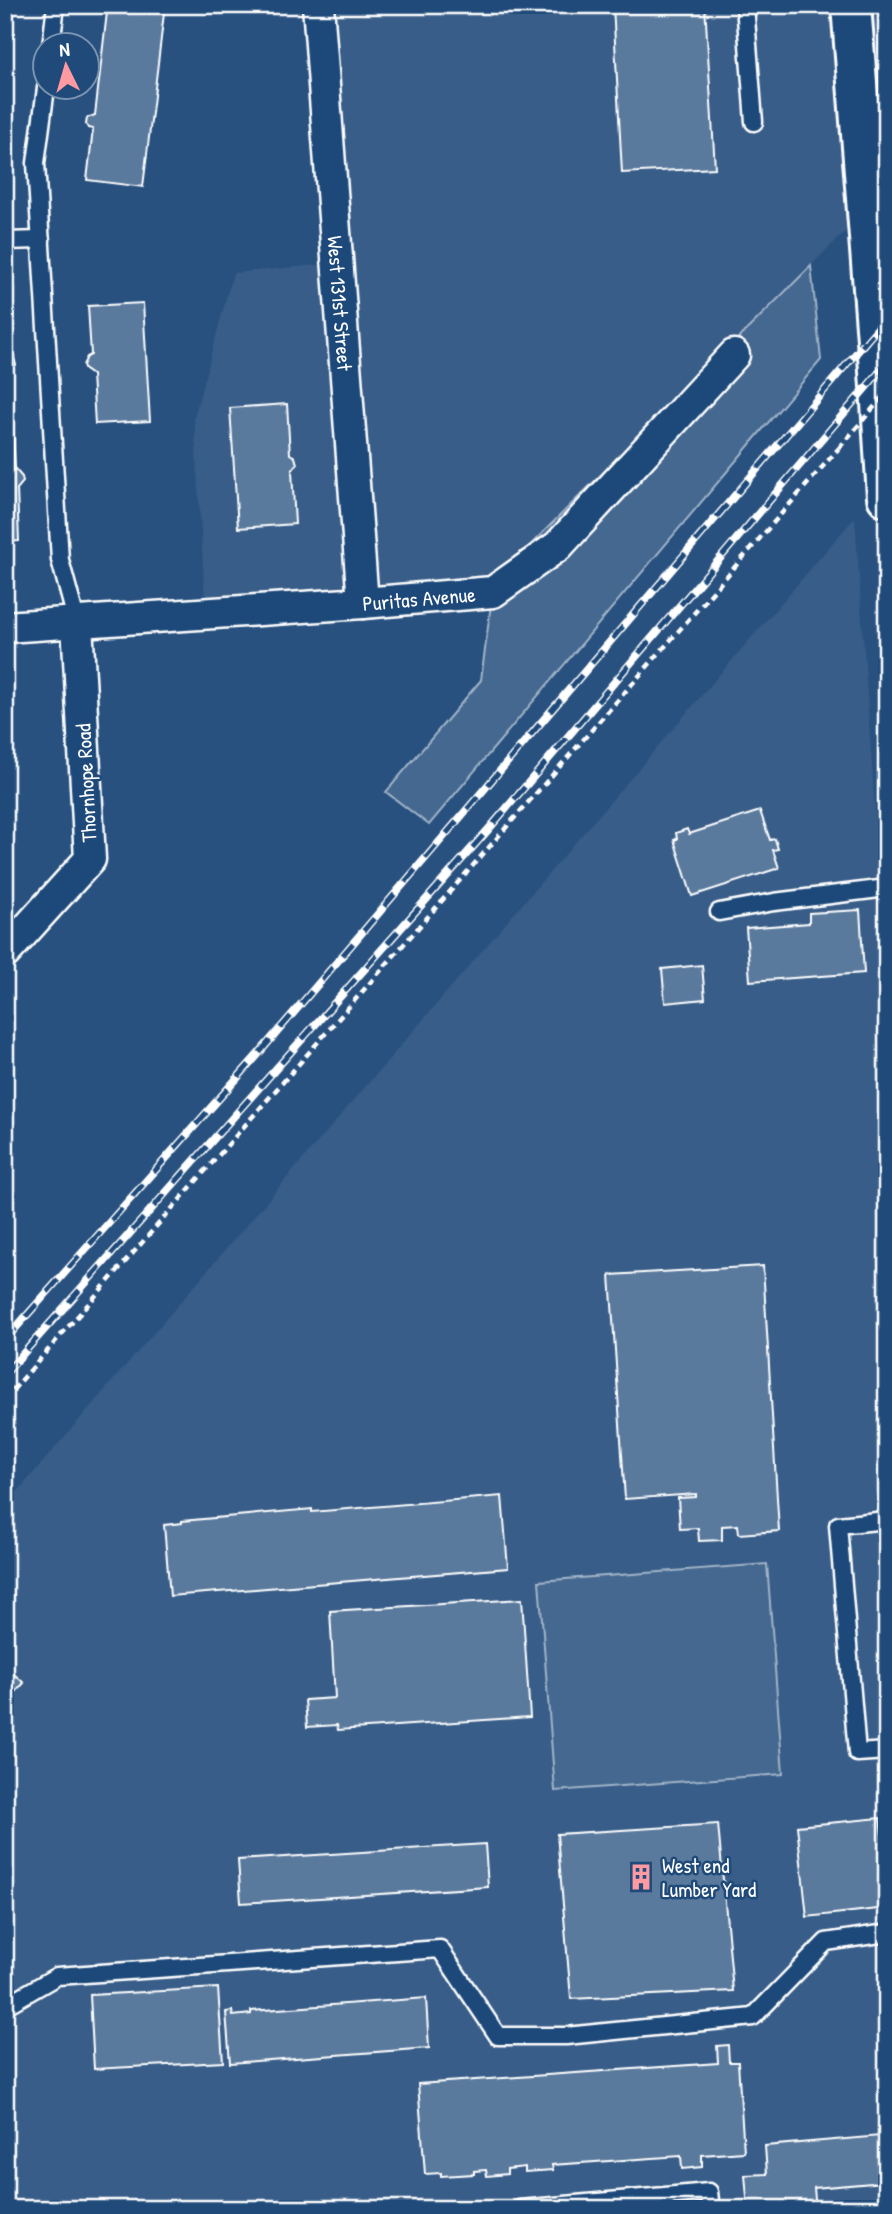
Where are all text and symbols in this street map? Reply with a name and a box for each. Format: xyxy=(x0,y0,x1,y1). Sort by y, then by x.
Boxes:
north arrow xyxy=(32,32,102,102)
text: N xyxy=(58,36,71,62)
street label: West 131st Street xyxy=(321,235,360,372)
street label: Puritas Avenue xyxy=(361,579,477,617)
street label: Thornhope Road xyxy=(68,723,104,843)
place label: West end Lumber Yard xyxy=(662,1851,756,1904)
building icon: West end Lumber Yard xyxy=(626,1862,656,1892)

